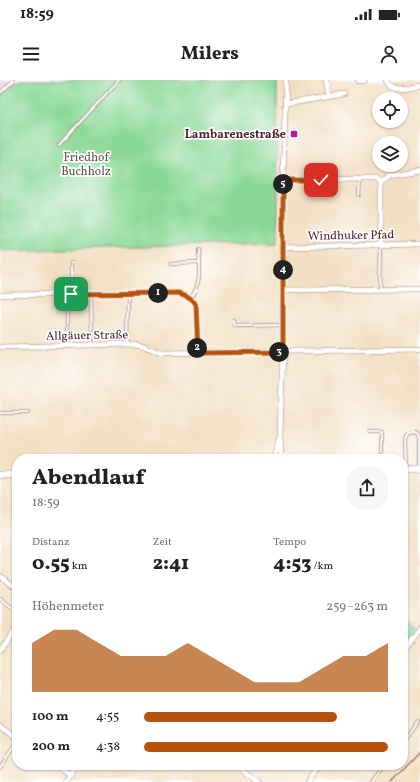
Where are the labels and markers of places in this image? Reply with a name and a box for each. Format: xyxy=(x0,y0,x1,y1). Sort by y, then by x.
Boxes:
place label: Lambarenestraße xyxy=(185,127,286,143)
marker: Lambarenestraße xyxy=(289,129,299,139)
pin xyxy=(304,163,338,197)
pin: 5 xyxy=(273,174,293,194)
pin: 4 xyxy=(273,260,293,280)
pin xyxy=(54,277,88,311)
pin: 1 xyxy=(148,283,168,303)
pin: 2 xyxy=(187,338,207,358)
pin: 3 xyxy=(269,342,289,362)

